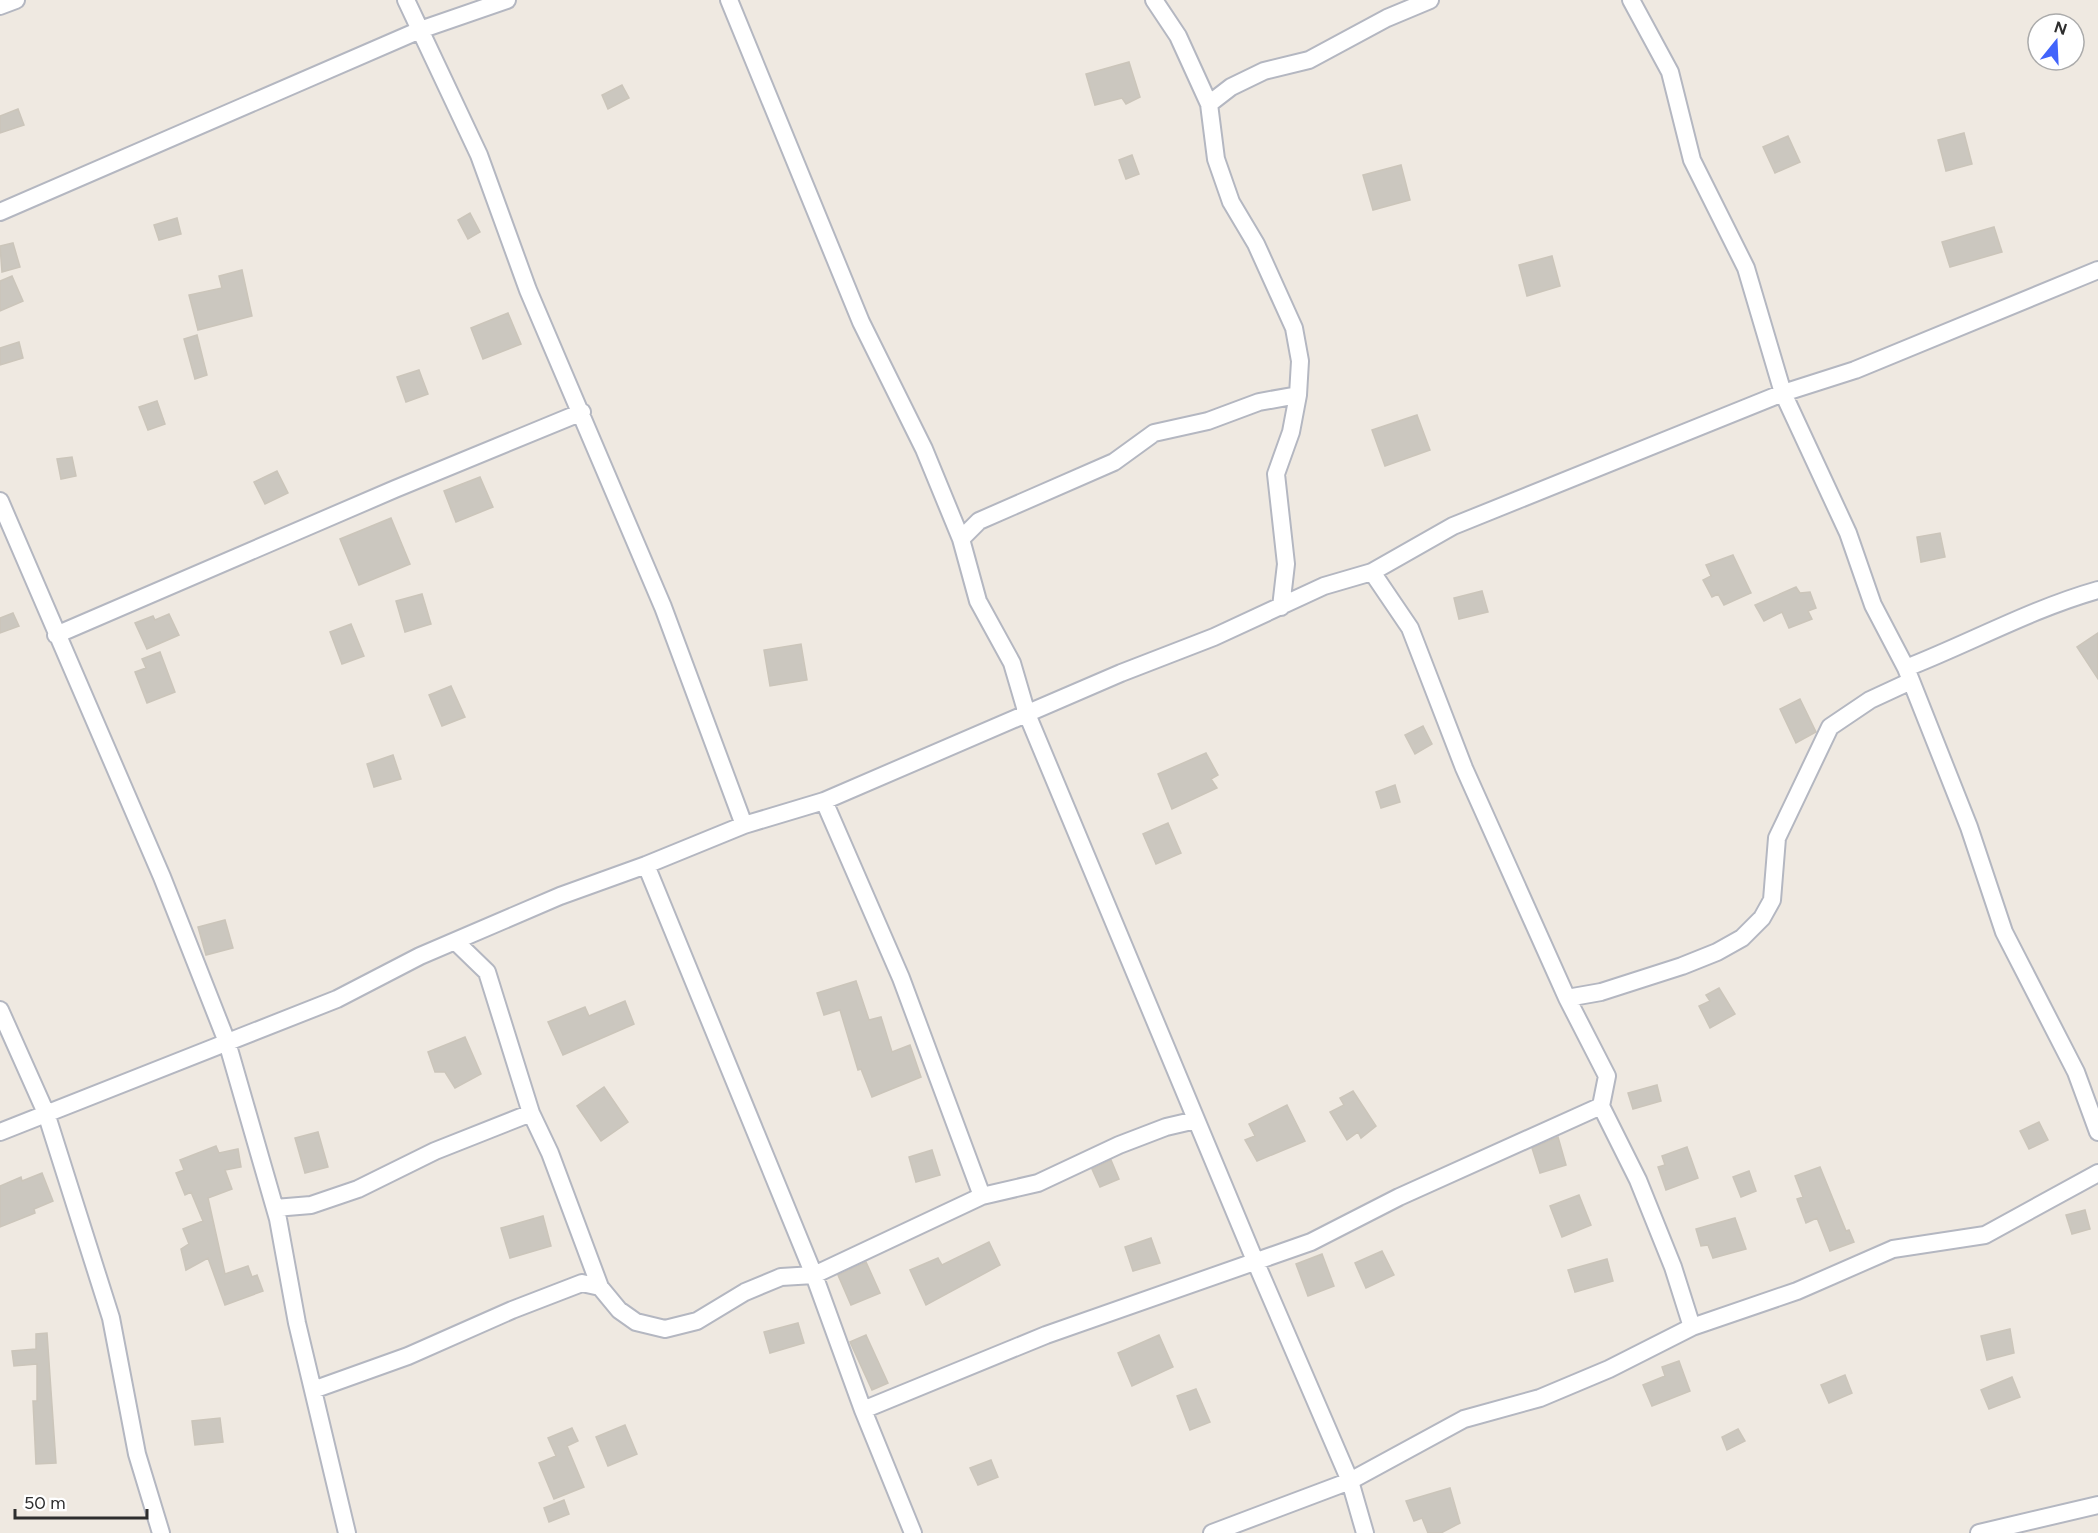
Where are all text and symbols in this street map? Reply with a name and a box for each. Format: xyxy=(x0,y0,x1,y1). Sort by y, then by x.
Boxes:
north arrow xyxy=(2026,12,2086,72)
text: N xyxy=(2052,17,2069,39)
scale bar xyxy=(15,1482,147,1520)
text: 50 m xyxy=(24,1492,66,1514)

